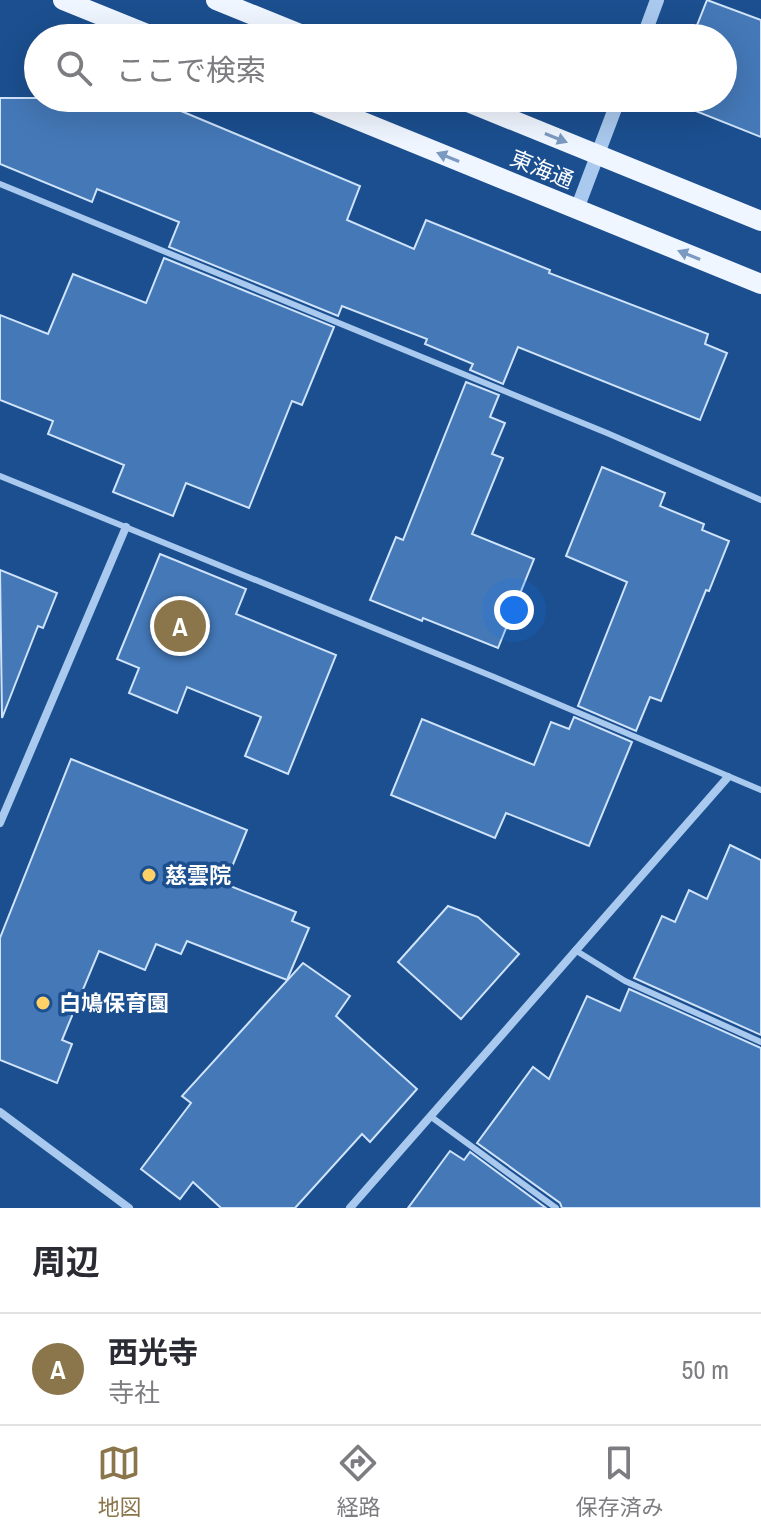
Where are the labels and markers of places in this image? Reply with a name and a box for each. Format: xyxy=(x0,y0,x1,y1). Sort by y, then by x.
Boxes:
pin: A xyxy=(154,596,206,656)
place label: 慈雲院 xyxy=(165,860,231,890)
marker: 慈雲院 xyxy=(140,866,158,884)
place label: 白鳩保育園 xyxy=(59,988,169,1018)
marker: 白鳩保育園 xyxy=(34,994,52,1012)

